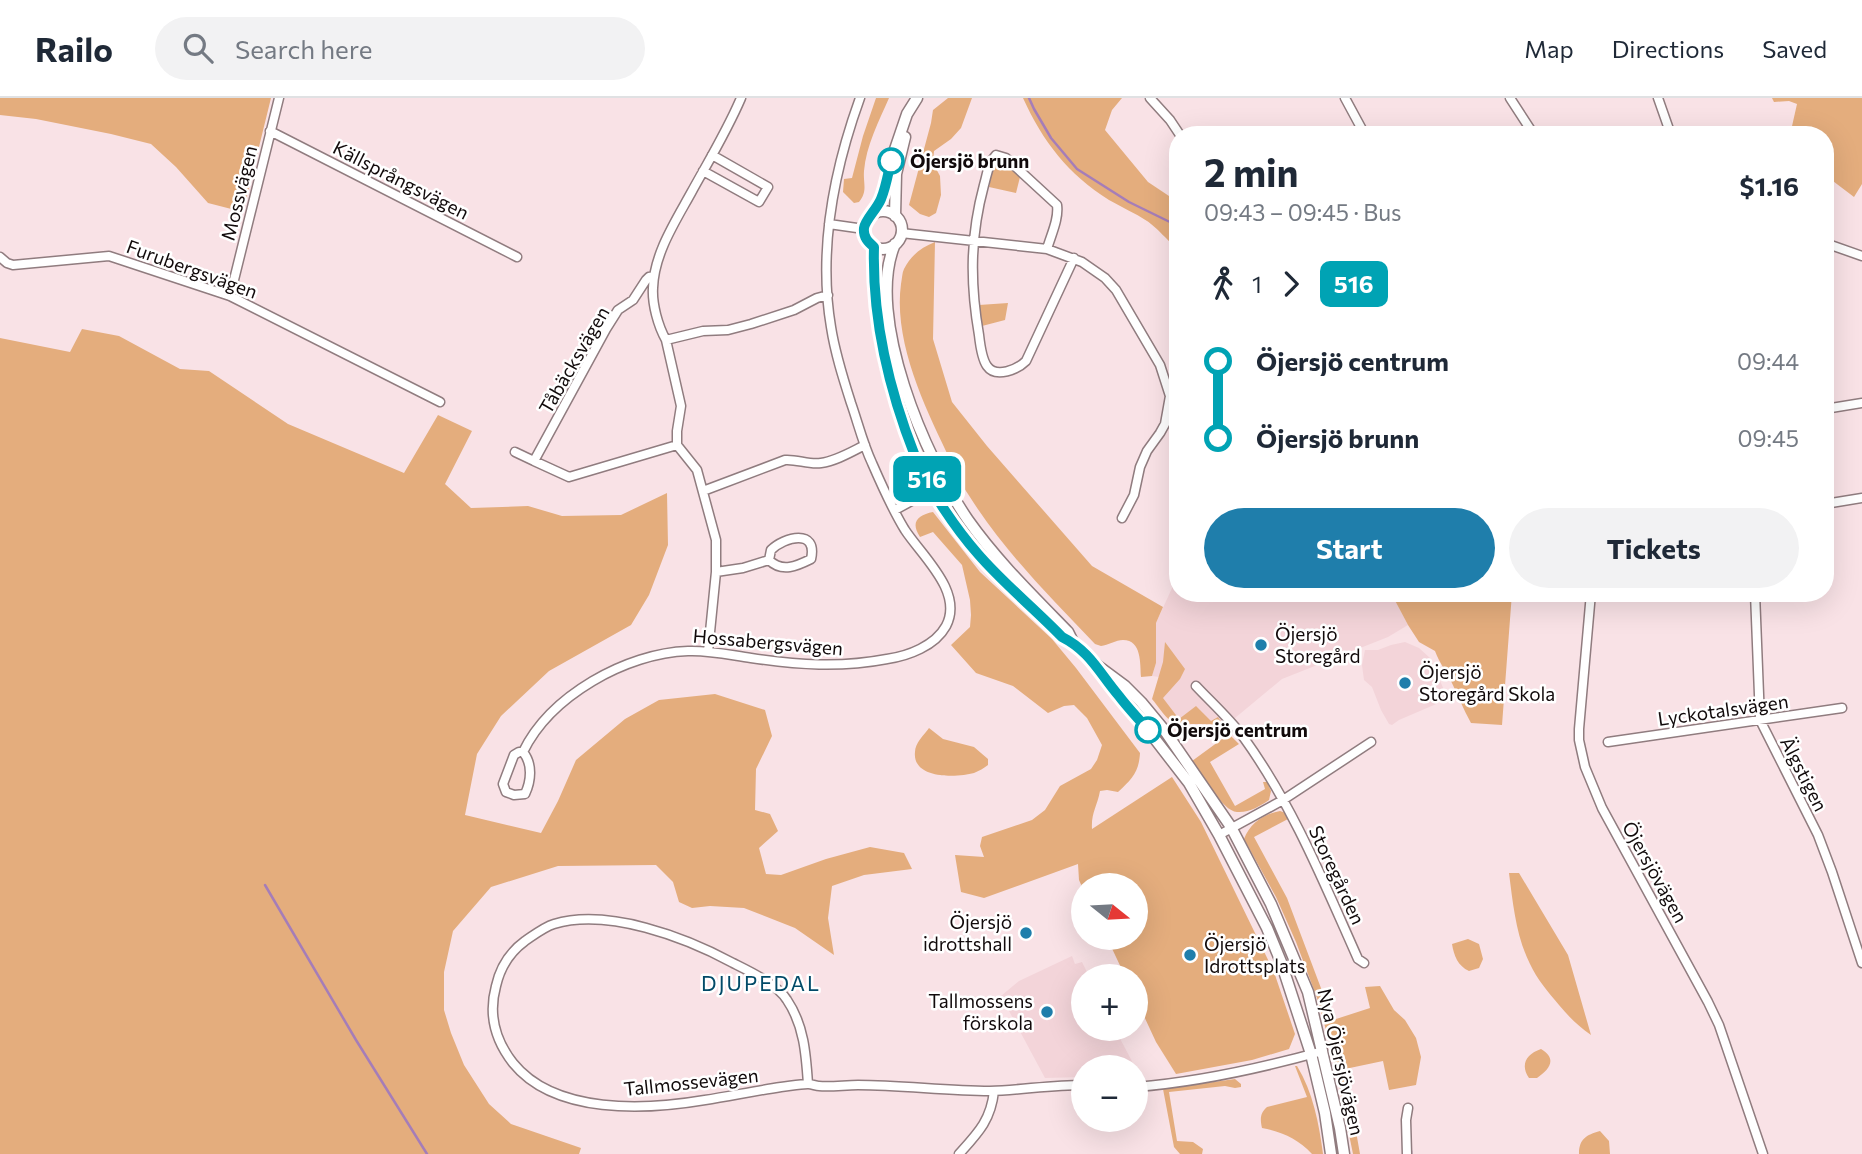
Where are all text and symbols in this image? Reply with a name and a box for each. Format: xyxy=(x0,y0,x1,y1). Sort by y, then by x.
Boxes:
search box xyxy=(155,17,645,80)
text: Railo xyxy=(35,28,113,69)
icon: search xyxy=(179,29,217,67)
text: Search here xyxy=(235,33,372,64)
text: Map xyxy=(1524,34,1574,63)
text: Directions xyxy=(1612,34,1724,63)
text: Saved xyxy=(1762,34,1827,63)
street label: Källsprångsvägen xyxy=(329,135,473,224)
street label: Mossvägen xyxy=(216,143,261,243)
marker: Öjersjö brunn xyxy=(878,148,904,174)
text: 2 min xyxy=(1204,148,1299,195)
place label: Öjersjö brunn xyxy=(910,149,1029,172)
text: $1.16 xyxy=(1740,170,1799,201)
text: 09:43 – 09:45 · Bus xyxy=(1204,198,1401,226)
street label: Furubergsvägen xyxy=(124,234,261,303)
icon: walk xyxy=(1204,265,1242,303)
icon: forward xyxy=(1272,265,1310,303)
text: 516 xyxy=(1334,269,1374,298)
text: 1 xyxy=(1252,270,1262,298)
street label: Tåbäcksvägen xyxy=(534,302,614,417)
text: Öjersjö centrum xyxy=(1256,345,1449,376)
text: 09:44 xyxy=(1737,347,1799,375)
text: Öjersjö brunn xyxy=(1256,422,1419,453)
text: 09:45 xyxy=(1738,424,1799,452)
line badge: 516 xyxy=(887,456,967,502)
text: 516 xyxy=(907,464,947,493)
button: Start xyxy=(1204,508,1495,588)
button: Tickets xyxy=(1509,508,1799,588)
place label: Öjersjö Storegård xyxy=(1275,622,1361,667)
street label: Hossabergsvägen xyxy=(692,623,844,660)
marker: Öjersjö Storegård xyxy=(1253,637,1269,653)
place label: Öjersjö Storegård Skola xyxy=(1419,660,1555,705)
marker: Öjersjö Storegård Skola xyxy=(1397,675,1413,691)
street label: Lyckotalsvägen xyxy=(1656,689,1790,730)
marker: Öjersjö centrum xyxy=(1135,717,1161,743)
place label: Öjersjö centrum xyxy=(1167,718,1308,741)
street label: Älgstigen xyxy=(1776,733,1833,815)
street label: Öjersjövägen xyxy=(1618,817,1693,927)
street label: Storegården xyxy=(1305,822,1370,928)
north arrow xyxy=(1071,873,1148,950)
map controls xyxy=(1071,873,1148,1132)
place label: Öjersjö idrottshall xyxy=(923,910,1012,955)
marker: Öjersjö idrottshall xyxy=(1018,925,1034,941)
place label: Öjersjö Idrottsplats xyxy=(1204,932,1305,977)
marker: Öjersjö Idrottsplats xyxy=(1182,947,1198,963)
button: + xyxy=(1071,964,1148,1041)
district label: DJUPEDAL xyxy=(701,970,821,995)
street label: Nya Öjersjövägen xyxy=(1313,986,1370,1138)
place label: Tallmossens förskola xyxy=(928,989,1033,1034)
marker: Tallmossens förskola xyxy=(1039,1004,1055,1020)
button: − xyxy=(1071,1055,1148,1132)
street label: Tallmossevägen xyxy=(622,1063,759,1100)

